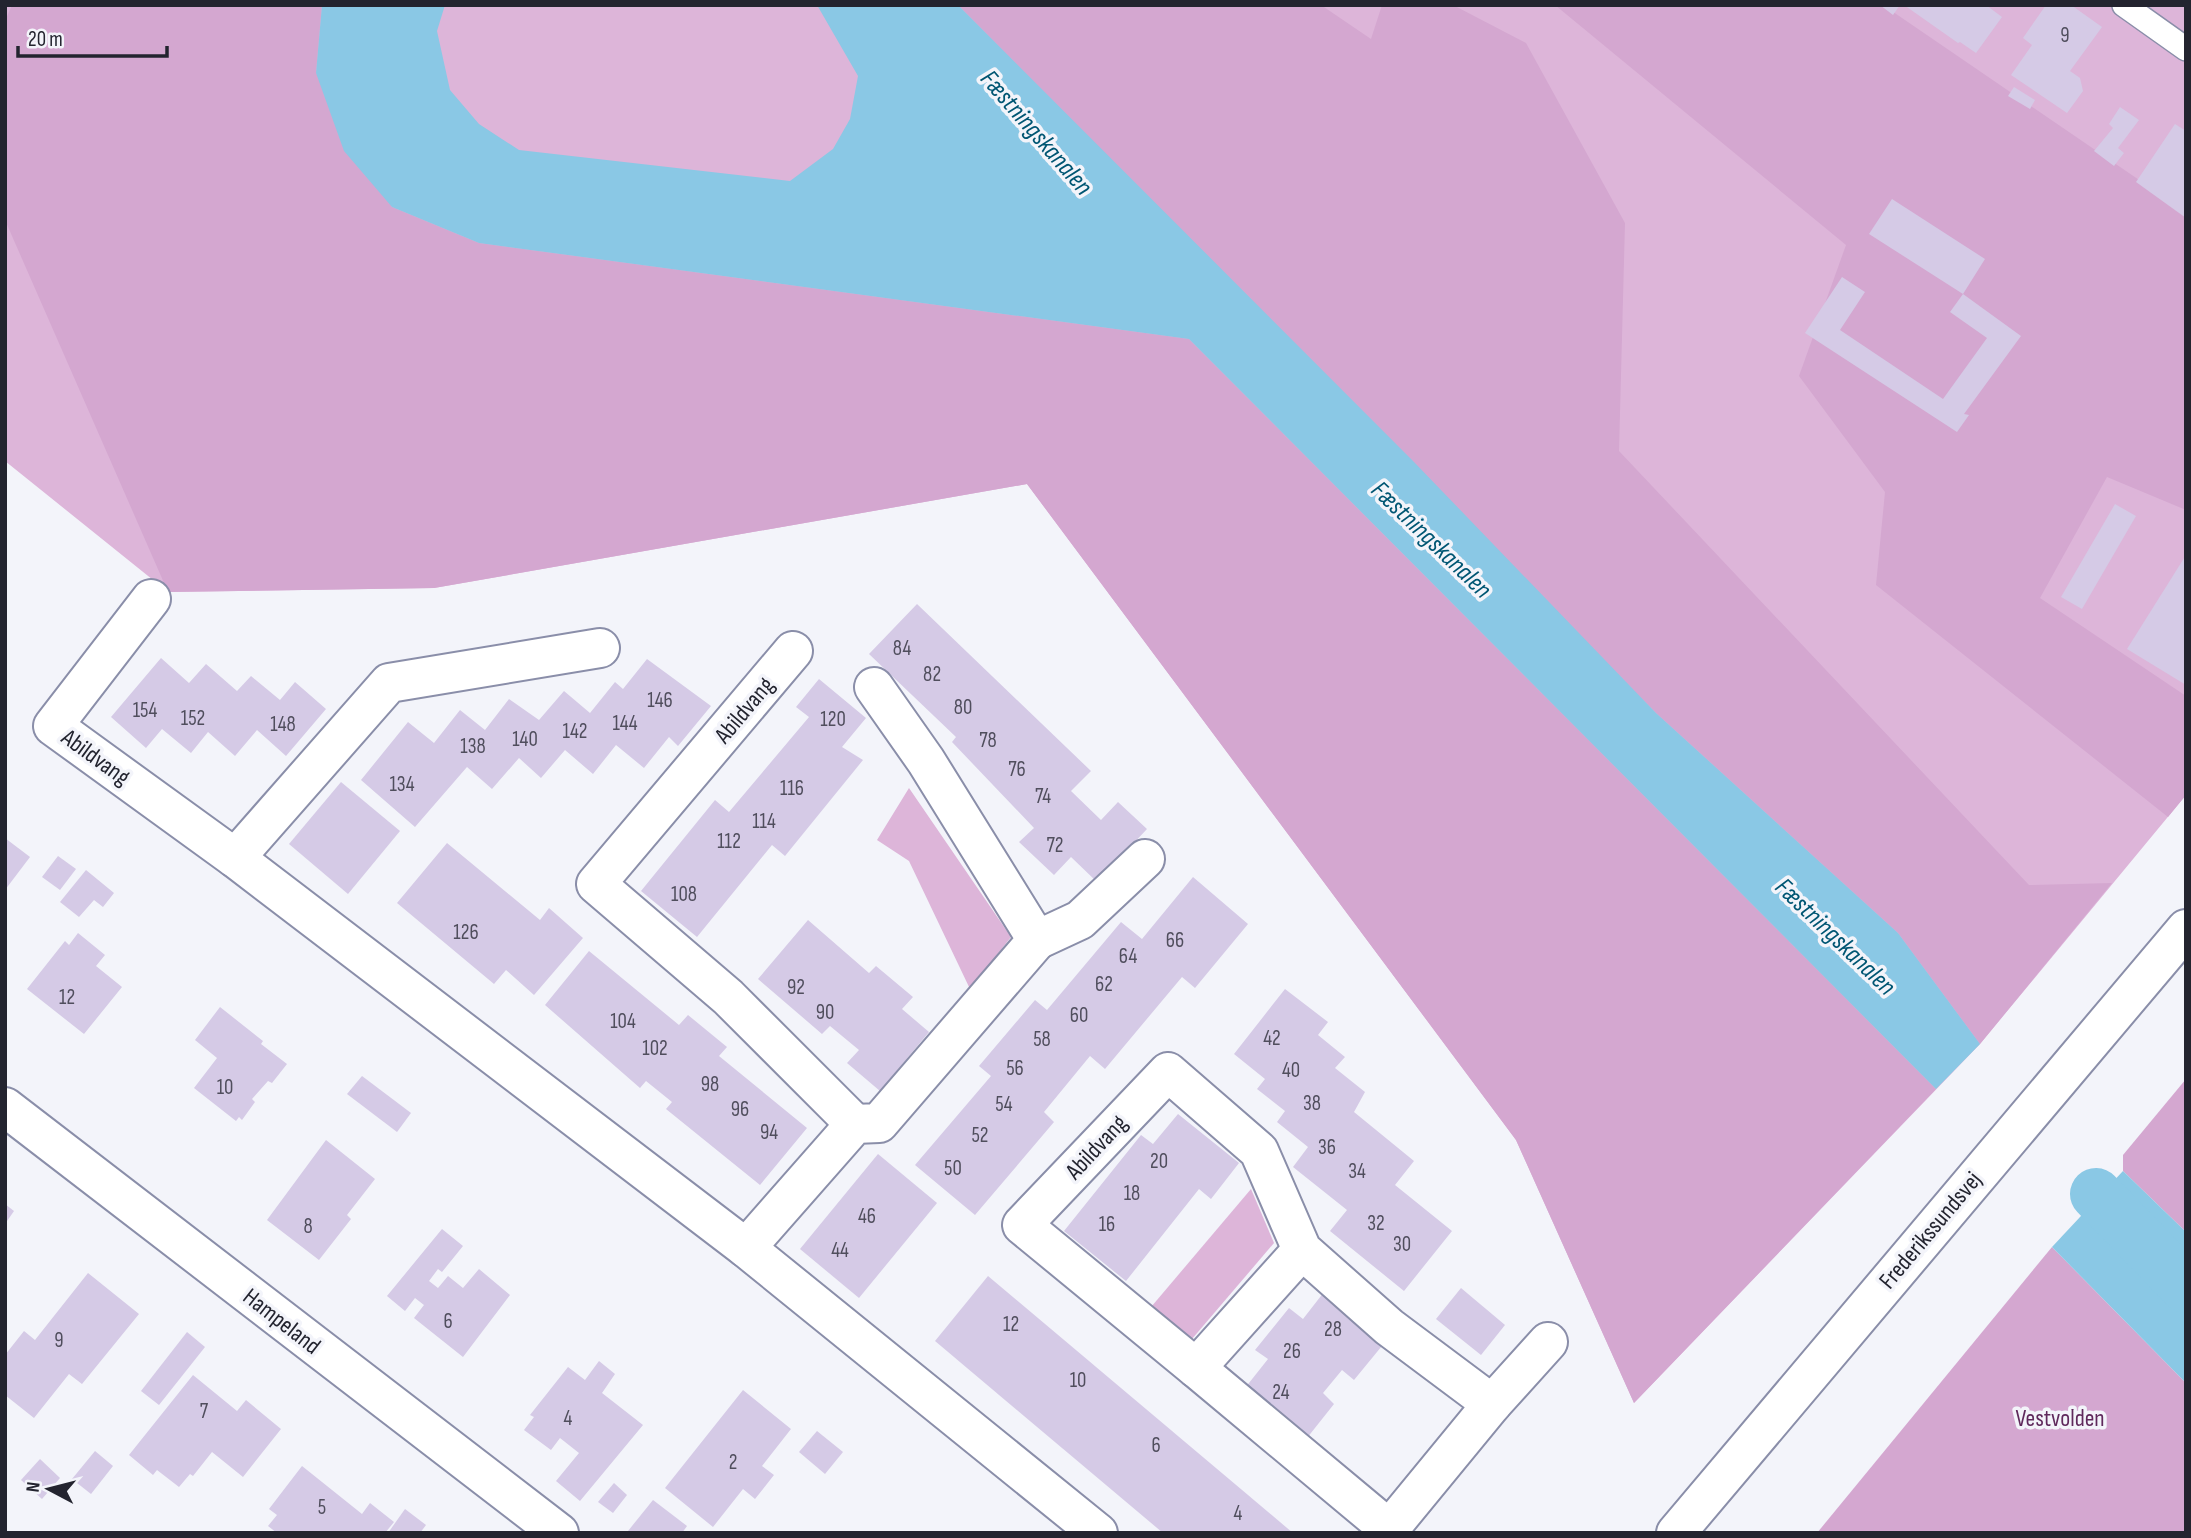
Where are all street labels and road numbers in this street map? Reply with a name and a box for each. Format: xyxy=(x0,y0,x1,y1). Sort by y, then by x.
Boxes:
street label: Abildvang xyxy=(708,671,780,750)
street label: Abildvang xyxy=(55,722,136,792)
street label: Abildvang xyxy=(1059,1109,1133,1186)
street label: Frederikssundsvej xyxy=(1873,1166,1988,1295)
street label: Hampeland xyxy=(237,1282,326,1361)

